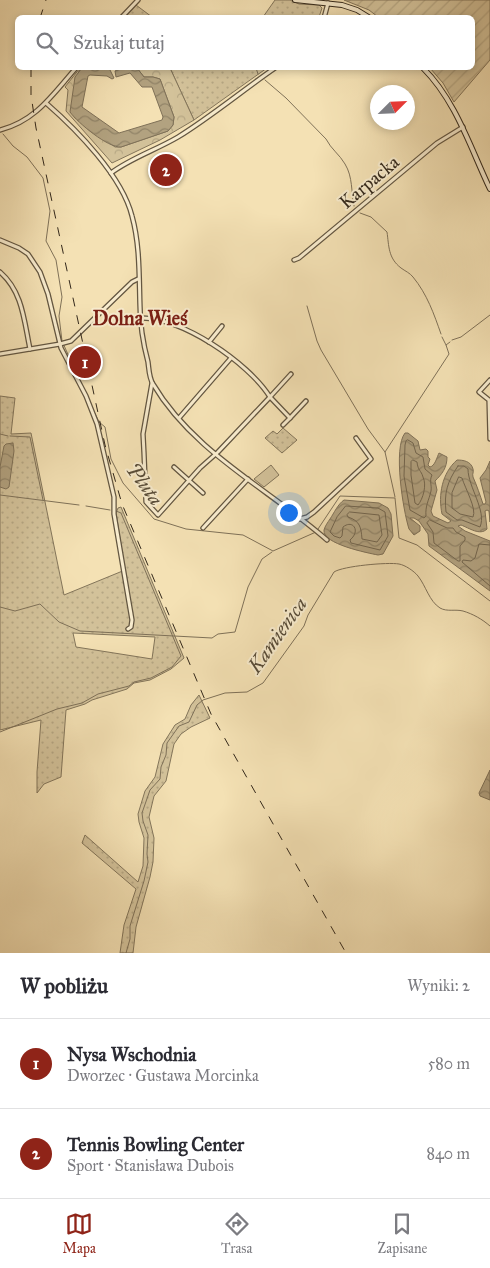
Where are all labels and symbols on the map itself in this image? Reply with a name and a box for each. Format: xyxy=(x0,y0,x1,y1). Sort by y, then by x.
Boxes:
north arrow xyxy=(370,85,415,130)
street label: Karpacka xyxy=(334,150,404,214)
pin: 2 xyxy=(150,151,182,189)
district label: Dolna Wieś xyxy=(93,306,188,330)
pin: 1 xyxy=(69,343,101,381)
water label: Pluta xyxy=(122,458,168,510)
your location xyxy=(276,500,302,526)
water label: Kamienica xyxy=(242,593,312,678)

